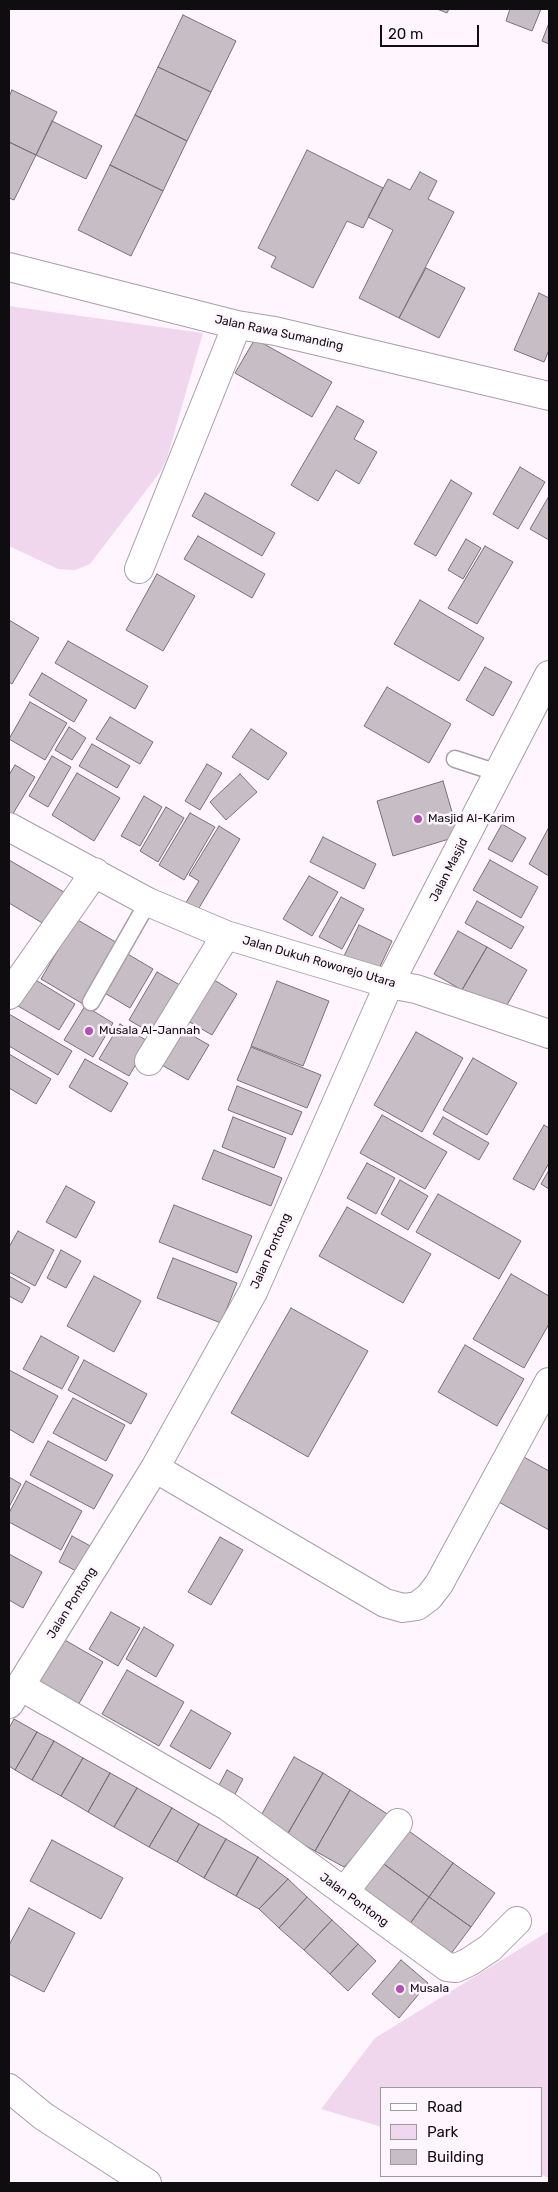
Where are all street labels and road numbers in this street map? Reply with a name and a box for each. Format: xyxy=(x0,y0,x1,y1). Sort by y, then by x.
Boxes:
street label: Jalan Rawa Sumanding xyxy=(213,312,345,354)
street label: Jalan Masjid xyxy=(427,836,471,904)
street label: Jalan Dukuh Roworejo Utara xyxy=(241,933,397,991)
street label: Jalan Pontong xyxy=(248,1211,294,1291)
street label: Jalan Pontong xyxy=(44,1565,100,1641)
street label: Jalan Pontong xyxy=(317,1870,391,1930)

